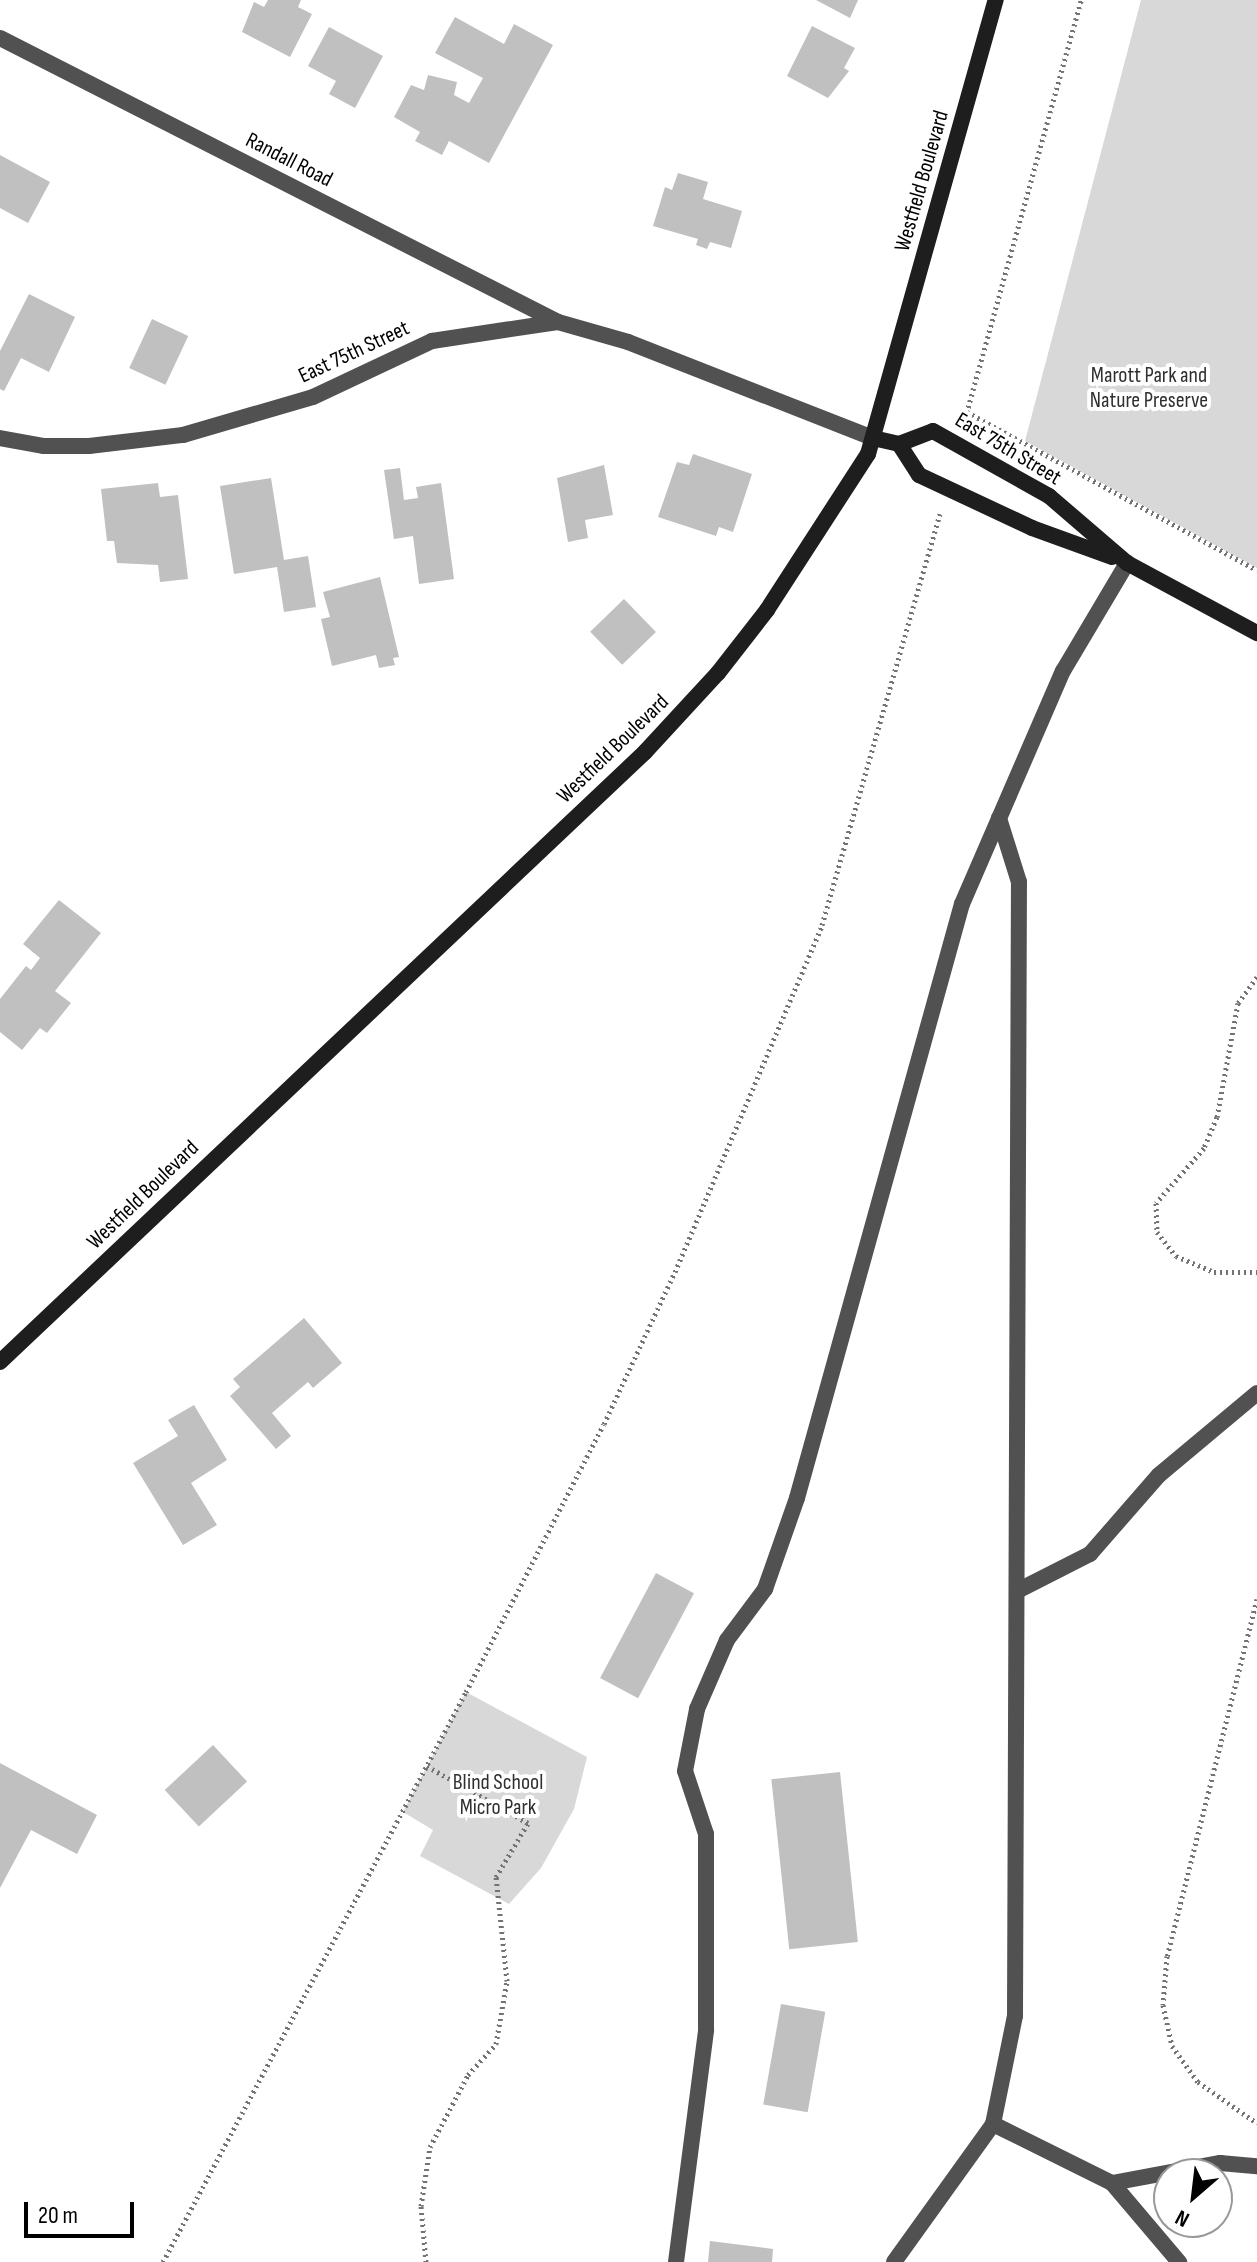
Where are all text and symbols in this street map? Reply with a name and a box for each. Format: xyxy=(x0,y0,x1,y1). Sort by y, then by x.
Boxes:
street label: Westfield Boulevard xyxy=(889,108,955,254)
street label: Randall Road xyxy=(241,127,337,193)
street label: East 75th Street xyxy=(295,315,413,389)
park label: Marott Park and Nature Preserve xyxy=(1090,362,1208,414)
street label: East 75th Street xyxy=(950,407,1066,491)
street label: Westfield Boulevard xyxy=(552,689,674,809)
street label: Westfield Boulevard xyxy=(82,1135,204,1255)
park label: Blind School Micro Park xyxy=(453,1769,543,1820)
north arrow xyxy=(1153,2158,1233,2238)
scale bar xyxy=(28,2186,138,2236)
text: 20 m xyxy=(38,2201,78,2230)
text: N xyxy=(1171,2203,1194,2233)

